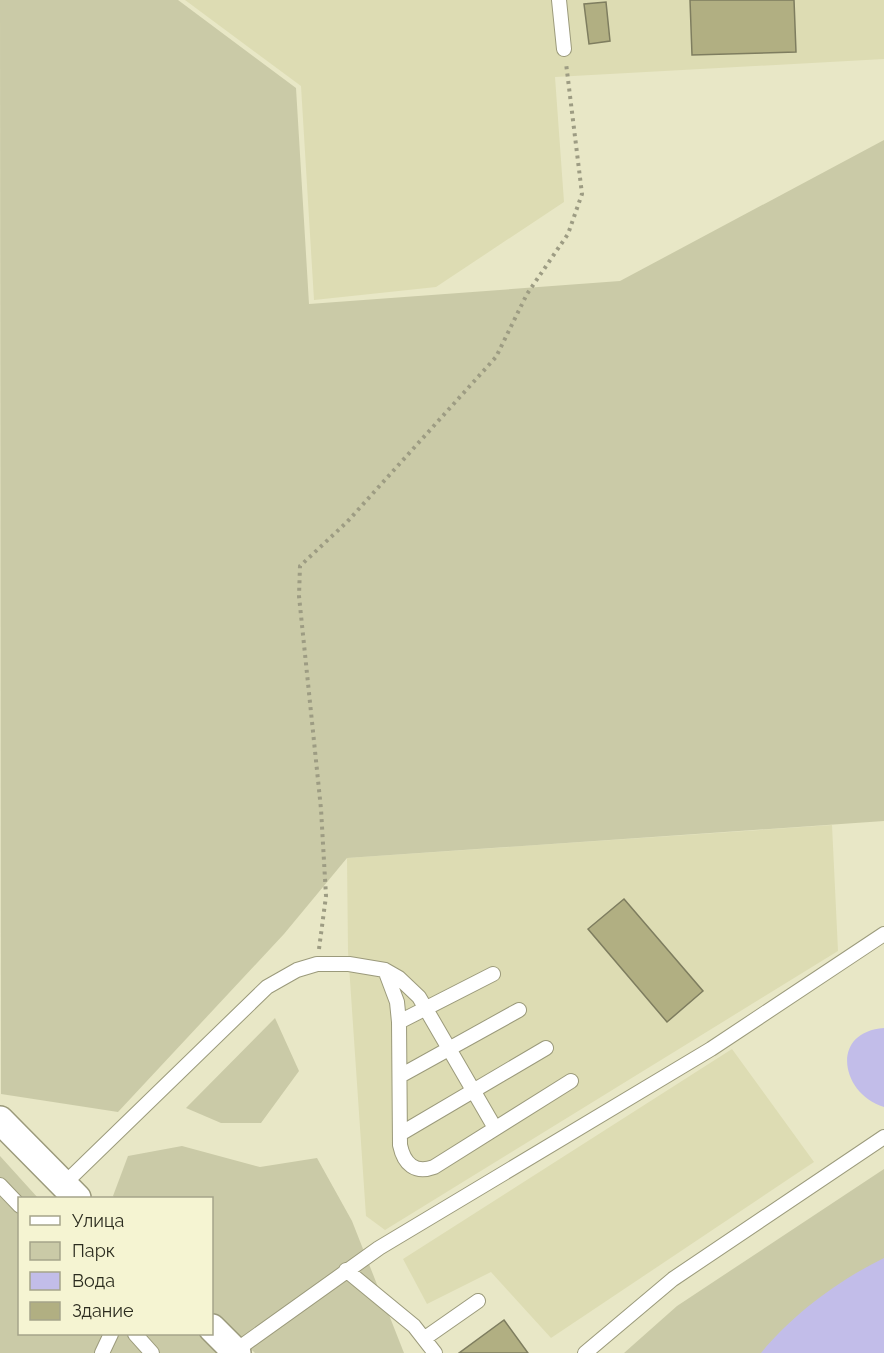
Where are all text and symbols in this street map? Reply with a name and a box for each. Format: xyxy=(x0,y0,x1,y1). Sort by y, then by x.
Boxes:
legend xyxy=(18,1197,213,1335)
text: Улица xyxy=(72,1210,124,1231)
text: Парк xyxy=(72,1240,115,1261)
text: Вода xyxy=(72,1270,115,1291)
text: Здание xyxy=(72,1300,134,1321)

